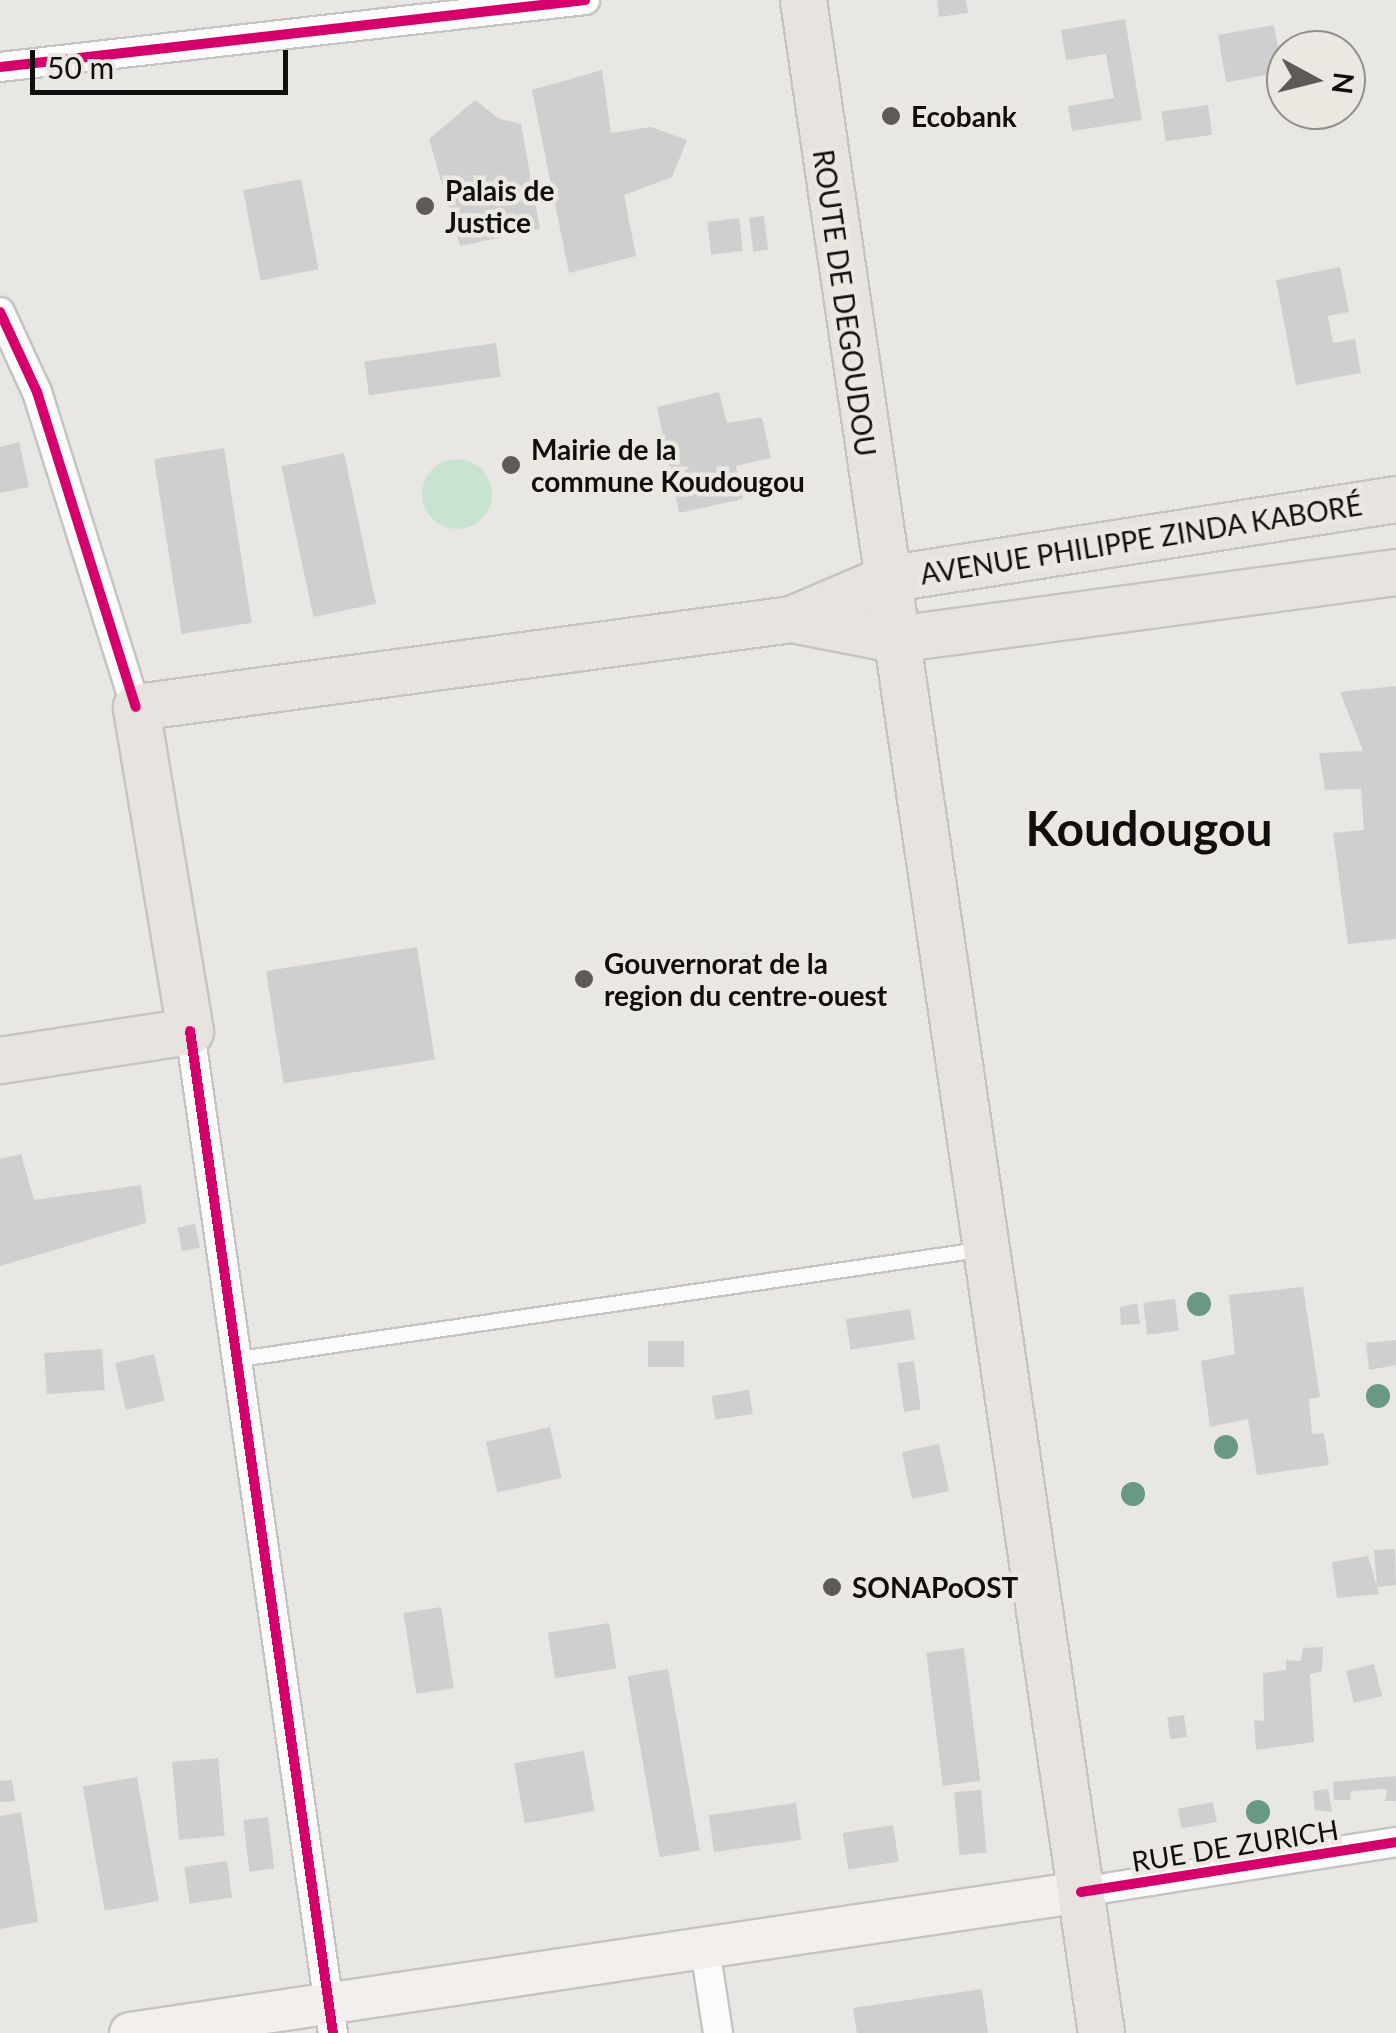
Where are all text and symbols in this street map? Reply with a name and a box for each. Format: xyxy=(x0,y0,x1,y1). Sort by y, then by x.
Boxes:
scale bar xyxy=(35,30,292,92)
north arrow xyxy=(1266,30,1366,130)
text: 50 m xyxy=(47,49,114,85)
text: N xyxy=(1326,71,1362,96)
place label: Ecobank xyxy=(911,99,1017,133)
marker: Ecobank xyxy=(880,105,902,127)
street label: ROUTE DE DEGOUDOU xyxy=(807,147,883,459)
place label: Palais de Justice xyxy=(445,173,554,239)
marker: Palais de Justice xyxy=(414,195,436,217)
place label: Mairie de la commune Koudougou xyxy=(531,432,805,498)
marker: Mairie de la commune Koudougou xyxy=(500,454,522,476)
street label: AVENUE PHILIPPE ZINDA KABORÉ xyxy=(917,487,1365,591)
district label: Koudougou xyxy=(1025,799,1273,857)
place label: Gouvernorat de la region du centre-ouest xyxy=(604,946,887,1012)
marker: Gouvernorat de la region du centre-ouest xyxy=(573,968,595,990)
place label: SONAPoOST xyxy=(852,1570,1018,1604)
marker: SONAPoOST xyxy=(821,1576,843,1598)
street label: RUE DE ZURICH xyxy=(1129,1812,1341,1878)

